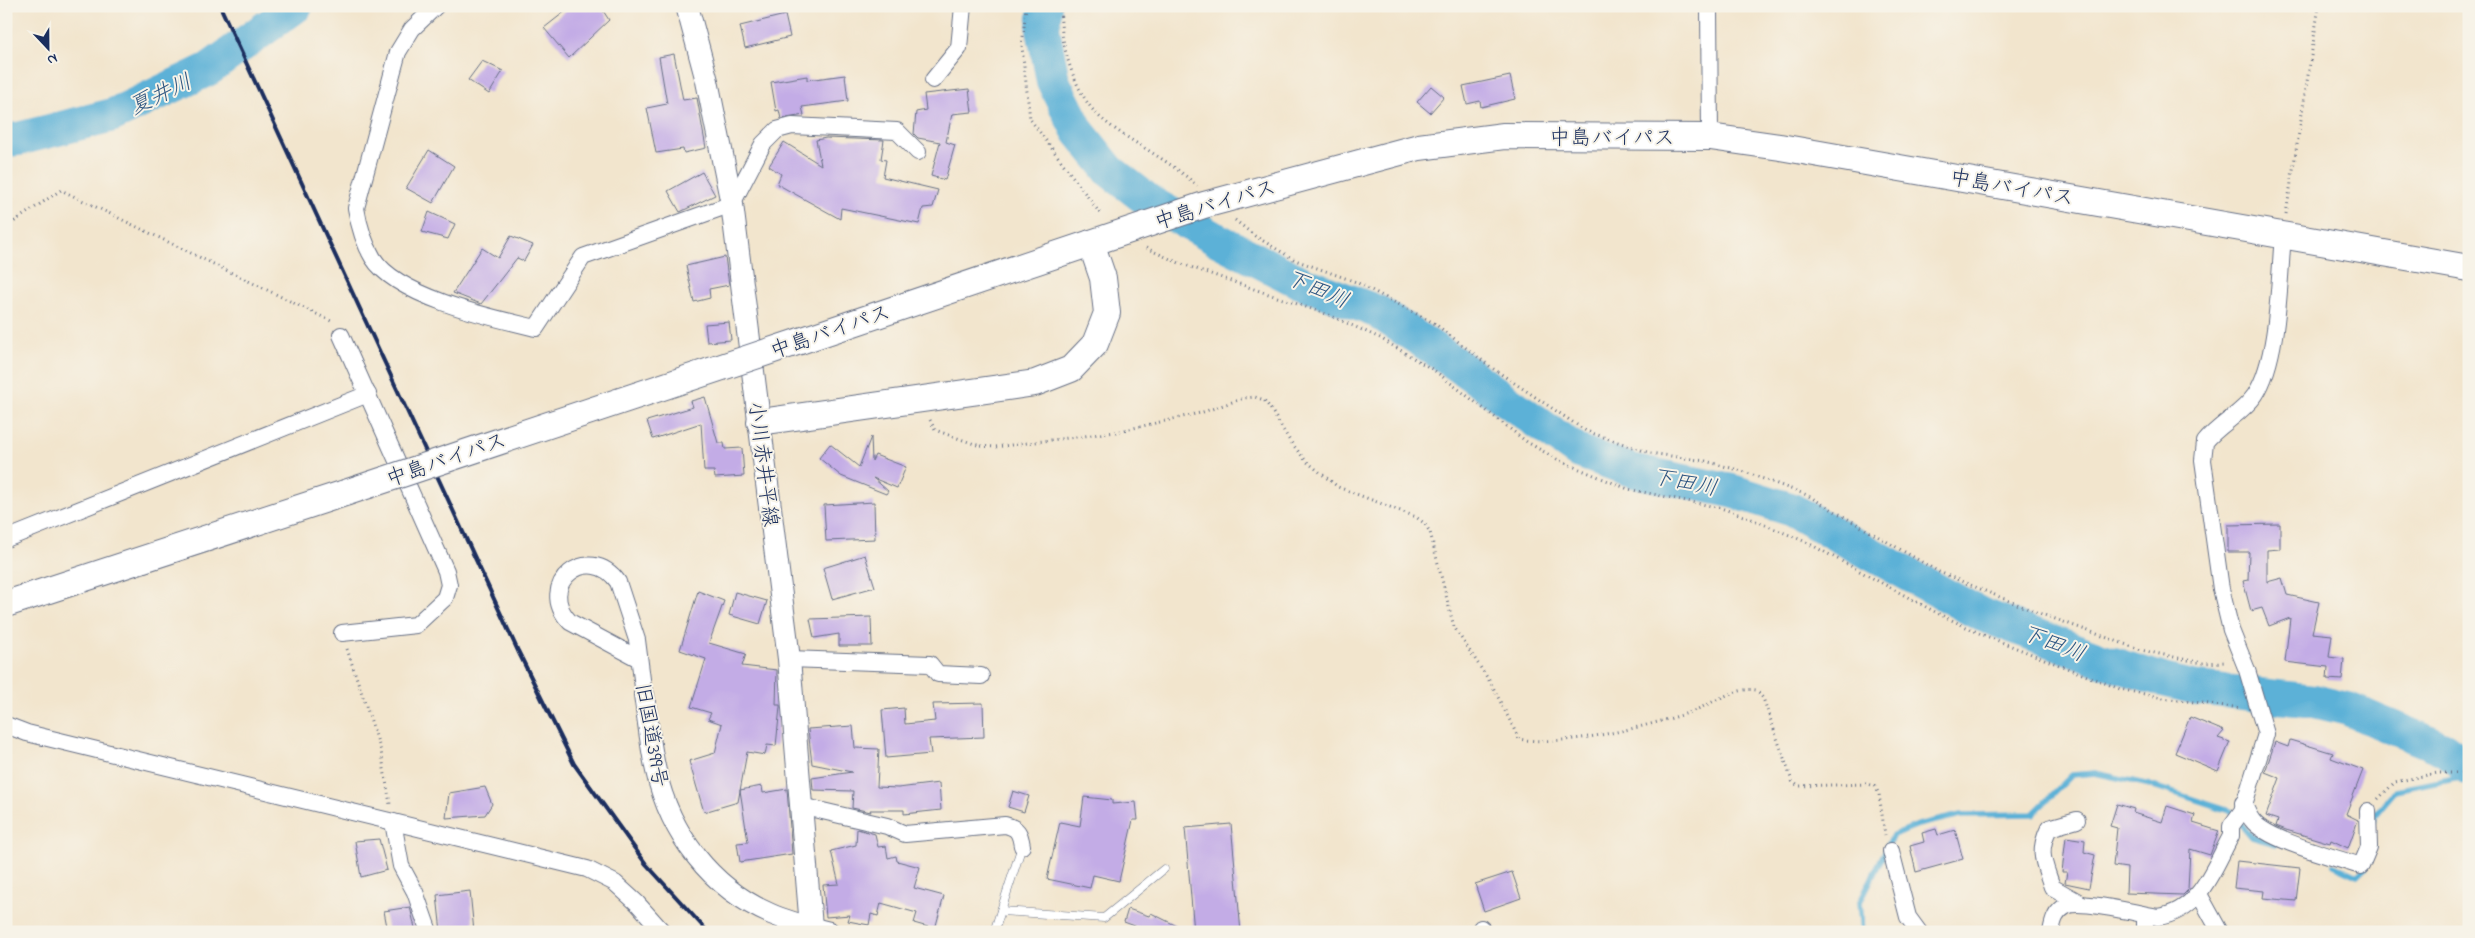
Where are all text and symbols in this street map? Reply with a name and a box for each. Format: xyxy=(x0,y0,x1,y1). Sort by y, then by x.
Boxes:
north arrow xyxy=(22,22,72,72)
text: N xyxy=(44,47,61,70)
water label: 夏井川 xyxy=(125,67,198,124)
street label: 中島バイパス xyxy=(1549,124,1675,154)
street label: 中島バイパス xyxy=(1947,163,2076,215)
street label: 中島バイパス xyxy=(1151,173,1280,239)
water label: 下田川 xyxy=(1280,263,1353,318)
street label: 中島バイパス xyxy=(766,298,895,368)
street label: 小川赤井平線 xyxy=(739,400,785,529)
street label: 中島バイパス xyxy=(382,426,511,496)
water label: 下田川 xyxy=(1649,462,1720,506)
water label: 下田川 xyxy=(2016,618,2089,672)
street label: 旧国道399号 xyxy=(626,681,674,790)

